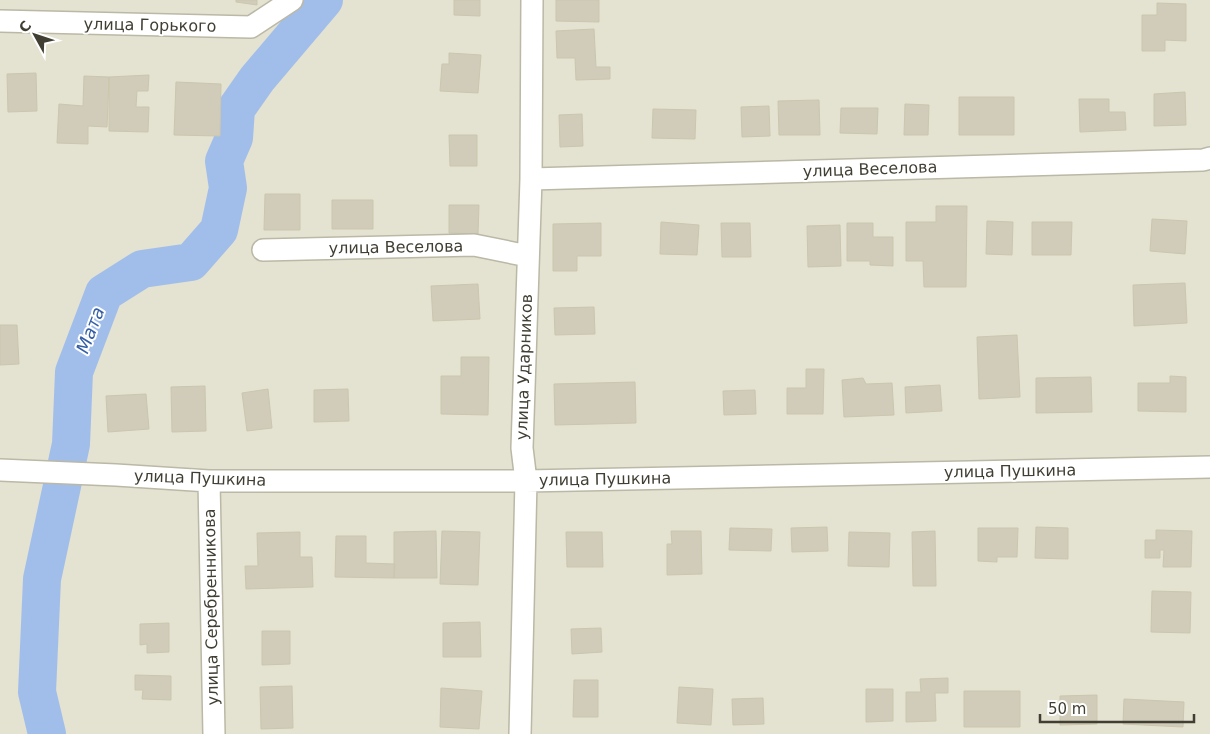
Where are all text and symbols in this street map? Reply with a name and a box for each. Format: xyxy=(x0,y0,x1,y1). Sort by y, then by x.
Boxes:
north arrow xyxy=(10,10,60,60)
street label: улица Горького xyxy=(84,14,216,36)
text: С xyxy=(16,18,34,36)
street label: улица Веселова xyxy=(802,157,938,181)
street label: улица Веселова xyxy=(329,236,463,258)
street label: улица Ударников xyxy=(512,294,536,440)
water label: Мата xyxy=(72,304,108,356)
street label: улица Пушкина xyxy=(944,460,1076,482)
street label: улица Пушкина xyxy=(134,466,266,490)
street label: улица Пушкина xyxy=(539,468,671,490)
street label: улица Серебренникова xyxy=(200,508,222,706)
scale bar xyxy=(1040,692,1194,724)
text: 50 m xyxy=(1048,700,1086,718)

